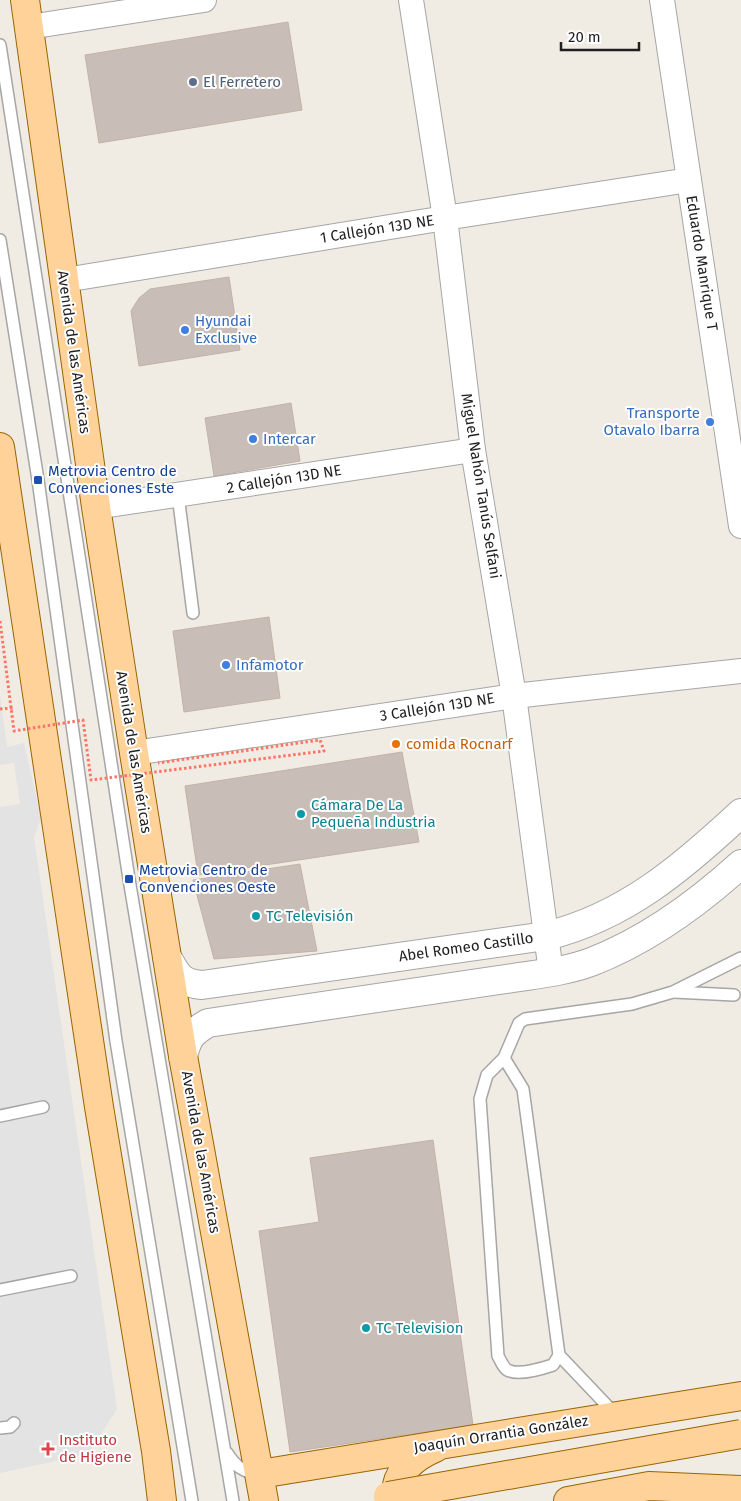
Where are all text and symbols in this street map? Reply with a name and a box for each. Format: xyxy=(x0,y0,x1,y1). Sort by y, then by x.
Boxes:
scale bar xyxy=(561,20,638,52)
text: 20 m xyxy=(568,28,601,46)
place label: El Ferretero xyxy=(203,73,281,91)
marker: El Ferretero xyxy=(187,76,199,88)
street label: Eduardo Manrique T xyxy=(682,194,722,332)
street label: 1 Callejón 13D NE xyxy=(319,211,435,247)
street label: Avenida de las Américas xyxy=(54,269,94,435)
place label: Hyundai Exclusive xyxy=(195,312,257,347)
marker: Hyundai Exclusive xyxy=(179,324,191,336)
street label: Miguel Nahón Tanús Selfani xyxy=(457,392,505,580)
place label: Transporte Otavalo Ibarra xyxy=(604,404,700,439)
marker: Transporte Otavalo Ibarra xyxy=(704,416,716,428)
place label: Intercar xyxy=(263,430,316,448)
marker: Intercar xyxy=(247,433,259,445)
street label: 2 Callejón 13D NE xyxy=(225,461,343,497)
place label: Metrovia Centro de Convenciones Este xyxy=(48,462,177,497)
marker: Metrovia Centro de Convenciones Este xyxy=(32,474,44,486)
place label: Infamotor xyxy=(236,656,304,674)
marker: Infamotor xyxy=(220,659,232,671)
street label: Avenida de las Américas xyxy=(112,669,156,835)
street label: 3 Callejón 13D NE xyxy=(378,689,496,725)
place label: comida Rocnarf xyxy=(406,735,513,753)
marker: comida Rocnarf xyxy=(390,738,402,750)
place label: Cámara De La Pequeña Industria xyxy=(311,796,436,831)
marker: Cámara De La Pequeña Industria xyxy=(295,808,307,820)
place label: Metrovia Centro de Convenciones Oeste xyxy=(139,861,276,896)
marker: Metrovia Centro de Convenciones Oeste xyxy=(123,873,135,885)
place label: TC Televisión xyxy=(266,907,354,925)
marker: TC Televisión xyxy=(250,910,262,922)
street label: Abel Romeo Castillo xyxy=(398,929,534,965)
street label: Avenida de las Américas xyxy=(178,1070,224,1234)
place label: TC Television xyxy=(376,1319,464,1337)
marker: TC Television xyxy=(360,1322,372,1334)
street label: Joaquín Orrantia González xyxy=(412,1411,590,1457)
place label: Instituto de Higiene xyxy=(59,1431,132,1466)
marker: Instituto de Higiene xyxy=(41,1442,55,1456)

